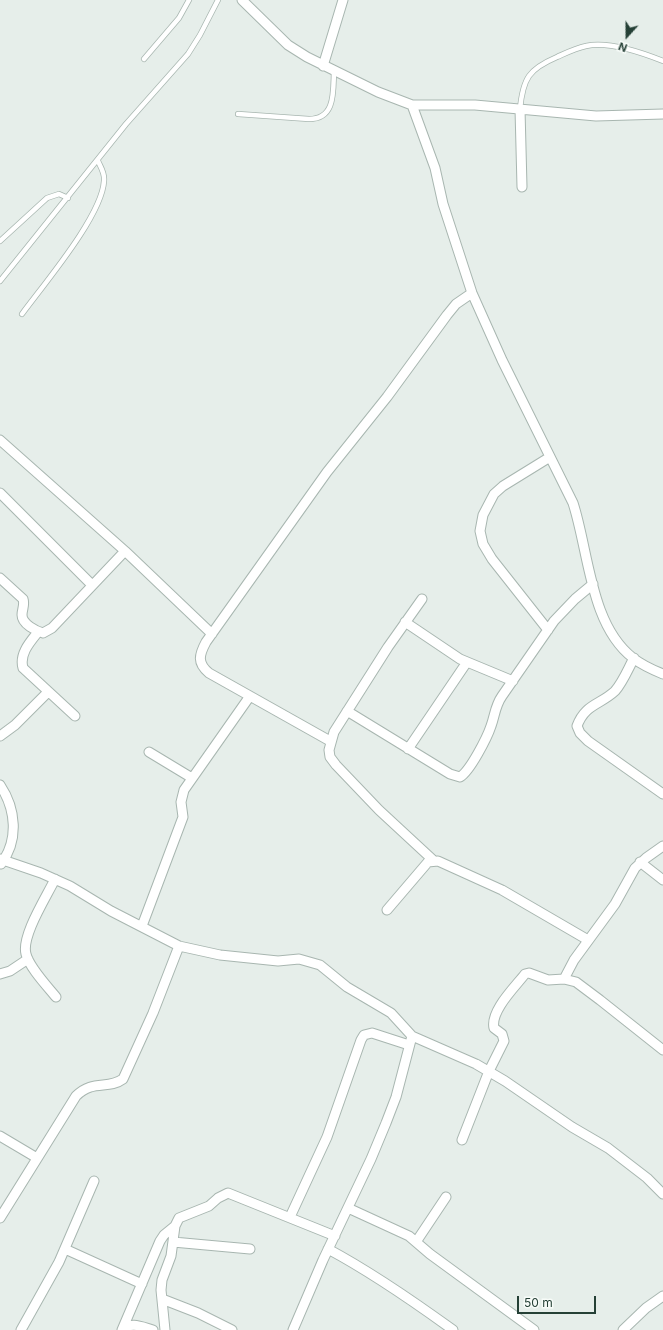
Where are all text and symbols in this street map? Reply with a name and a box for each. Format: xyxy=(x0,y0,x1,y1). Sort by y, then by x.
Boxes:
north arrow xyxy=(607,16,647,56)
text: N xyxy=(616,39,629,55)
scale bar xyxy=(519,1288,598,1314)
text: 50 m xyxy=(524,1295,553,1310)

